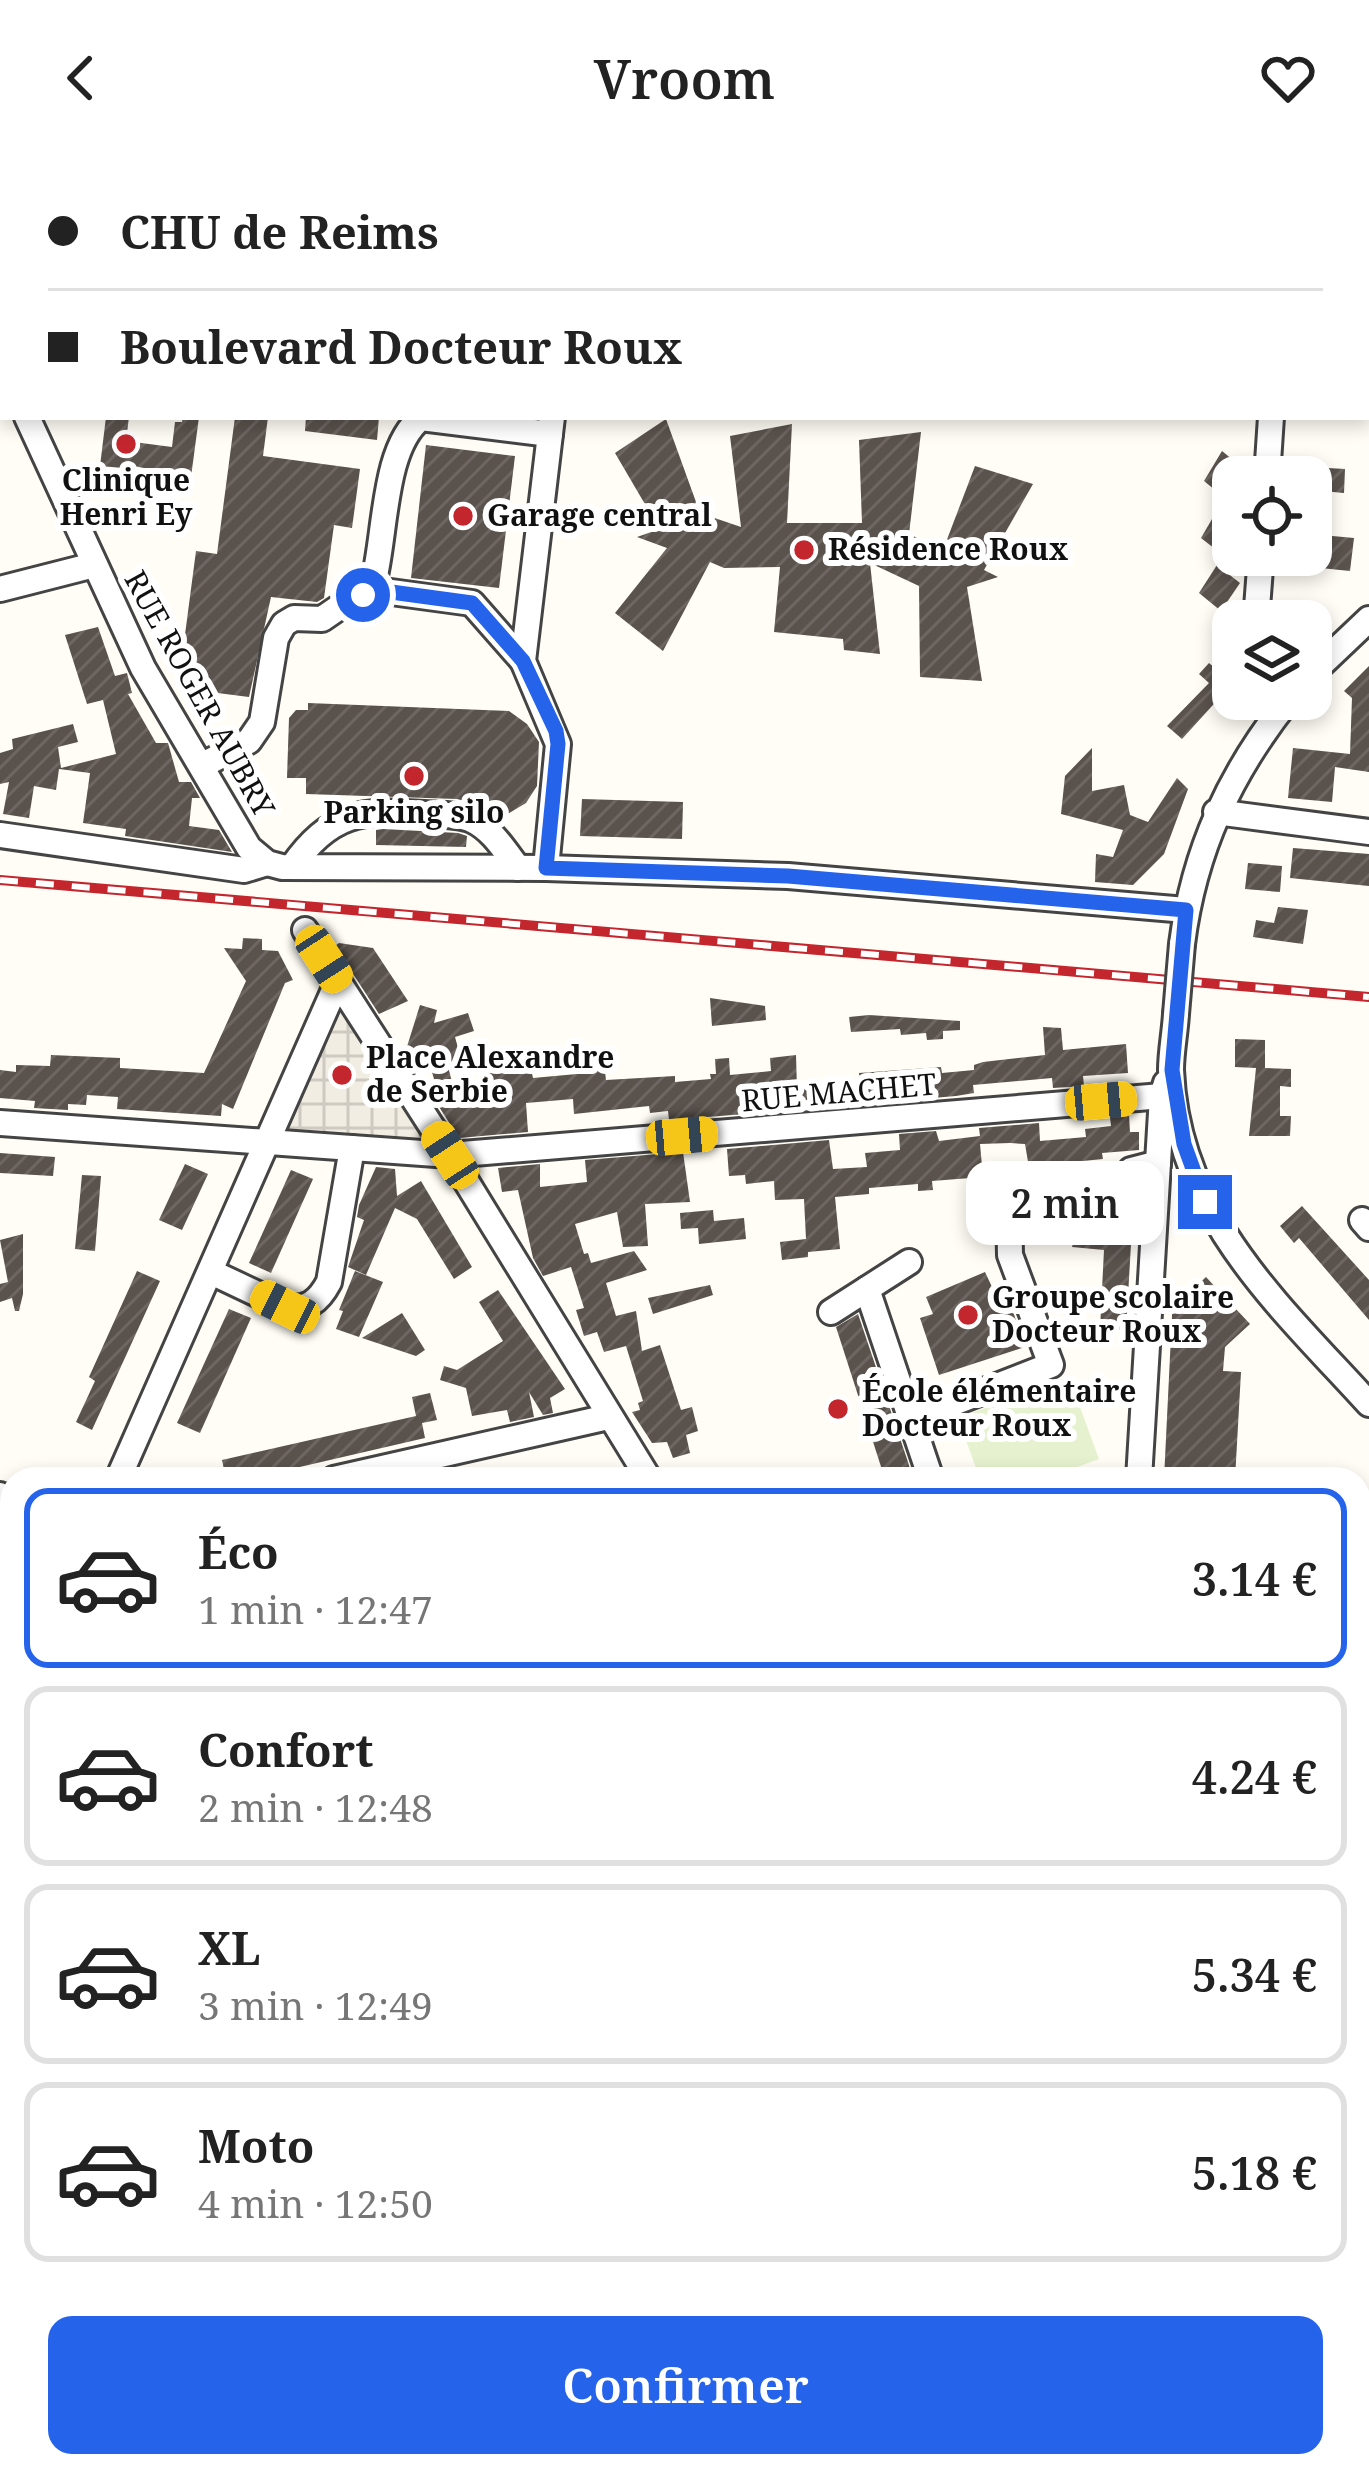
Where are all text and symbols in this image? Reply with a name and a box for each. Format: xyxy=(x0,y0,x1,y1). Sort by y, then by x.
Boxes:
text: Vroom xyxy=(594,41,775,115)
icon: back xyxy=(48,45,114,111)
icon: heart xyxy=(1255,45,1321,111)
text: CHU de Reims xyxy=(120,201,439,262)
text: Boulevard Docteur Roux xyxy=(120,316,682,377)
marker: Clinique Henri Ey xyxy=(113,431,139,457)
map controls xyxy=(1212,456,1332,720)
button: locate xyxy=(1212,456,1332,576)
place label: Clinique Henri Ey xyxy=(60,459,193,534)
place label: Garage central xyxy=(487,494,712,535)
marker: Garage central xyxy=(450,503,476,529)
place label: Résidence Roux xyxy=(828,528,1069,569)
marker: Résidence Roux xyxy=(791,537,817,563)
street label: RUE ROGER AUBRY xyxy=(116,563,285,824)
route start xyxy=(336,568,390,622)
button: layers xyxy=(1212,600,1332,720)
marker: Parking silo xyxy=(401,763,427,789)
place label: Parking silo xyxy=(323,791,505,832)
car xyxy=(289,919,359,999)
place label: Place Alexandre de Serbie xyxy=(366,1036,615,1111)
marker: Place Alexandre de Serbie xyxy=(329,1062,355,1088)
street label: RUE MACHET xyxy=(740,1063,938,1120)
car xyxy=(1064,1080,1138,1122)
car xyxy=(415,1115,485,1195)
car xyxy=(645,1115,719,1157)
callout: 2 min xyxy=(965,1160,1163,1244)
route end xyxy=(1178,1175,1232,1229)
text: 2 min xyxy=(1011,1176,1119,1229)
car xyxy=(245,1275,325,1339)
place label: Groupe scolaire Docteur Roux xyxy=(992,1276,1234,1351)
marker: Groupe scolaire Docteur Roux xyxy=(955,1302,981,1328)
place label: École élémentaire Docteur Roux xyxy=(862,1370,1137,1445)
marker: École élémentaire Docteur Roux xyxy=(825,1396,851,1422)
text: Éco xyxy=(198,1521,279,1582)
icon: car xyxy=(54,1524,162,1632)
text: 3.14 € xyxy=(1192,1548,1317,1609)
text: 1 min · 12:47 xyxy=(198,1582,433,1635)
text: Confort xyxy=(198,1719,373,1780)
icon: car xyxy=(54,1722,162,1830)
text: 4.24 € xyxy=(1192,1746,1317,1807)
text: 2 min · 12:48 xyxy=(198,1780,433,1833)
text: XL xyxy=(198,1917,260,1978)
icon: car xyxy=(54,1920,162,2028)
text: 5.34 € xyxy=(1192,1944,1317,2005)
text: 3 min · 12:49 xyxy=(198,1978,433,2031)
text: Moto xyxy=(198,2115,314,2176)
icon: car xyxy=(54,2118,162,2226)
text: 5.18 € xyxy=(1192,2142,1317,2203)
text: 4 min · 12:50 xyxy=(198,2176,433,2229)
button: Confirmer xyxy=(48,2316,1323,2454)

